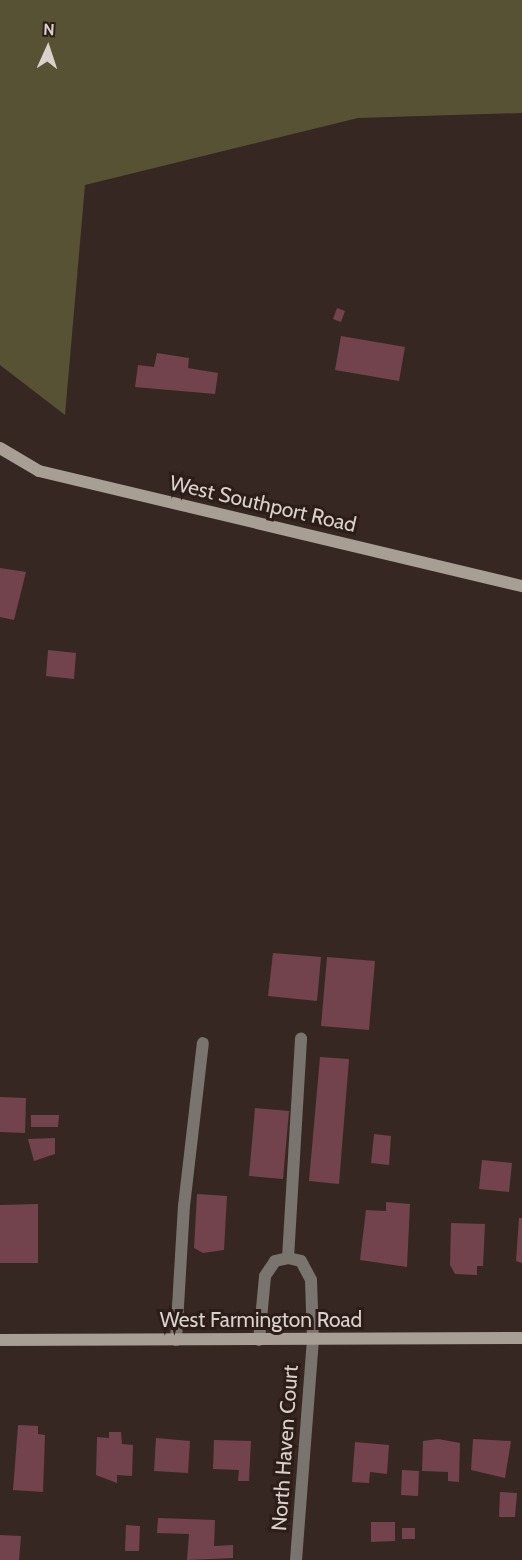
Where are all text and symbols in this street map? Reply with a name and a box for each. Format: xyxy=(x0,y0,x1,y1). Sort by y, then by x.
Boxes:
north arrow xyxy=(18,18,78,78)
text: N xyxy=(43,20,55,39)
street label: West Southport Road xyxy=(167,470,359,538)
street label: West Farmington Road xyxy=(160,1307,362,1333)
street label: North Haven Court xyxy=(267,1364,303,1532)

